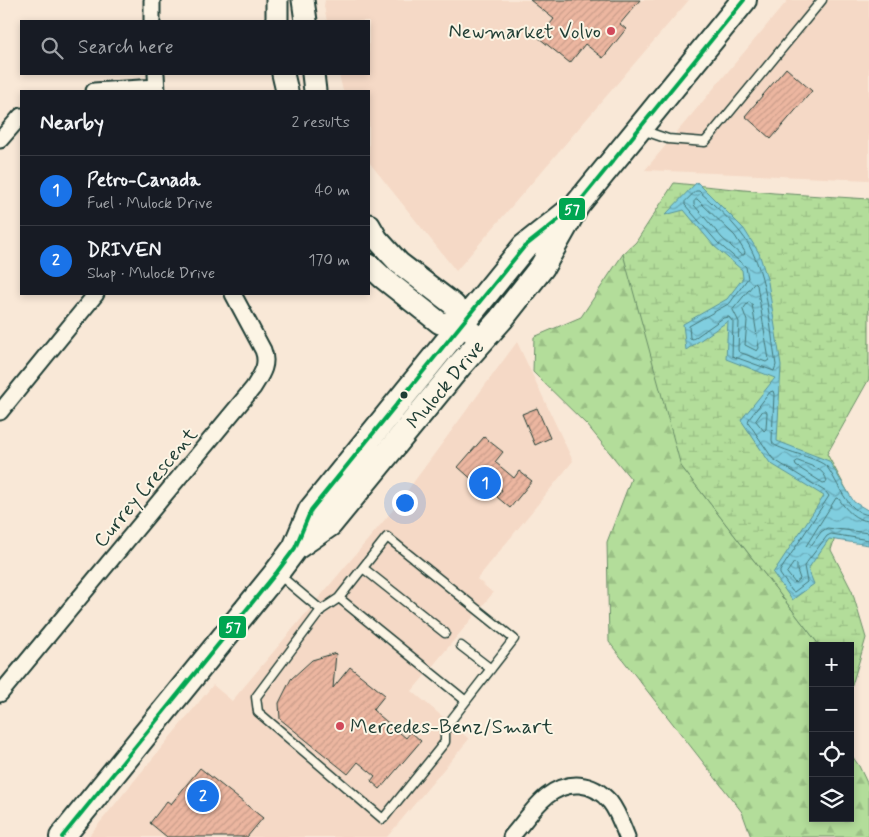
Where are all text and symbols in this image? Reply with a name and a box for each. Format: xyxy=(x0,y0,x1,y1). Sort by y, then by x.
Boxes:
place label: Newmarket Volvo xyxy=(449,19,601,46)
search box xyxy=(20,20,370,75)
marker: Newmarket Volvo xyxy=(605,25,617,37)
icon: search xyxy=(38,34,66,62)
text: Search here xyxy=(78,35,174,60)
text: Nearby xyxy=(40,109,104,137)
text: 2 results xyxy=(292,112,350,133)
text: Petro-Canada xyxy=(87,168,200,193)
text: 1 xyxy=(52,180,60,201)
text: 40 m xyxy=(314,180,350,201)
text: Fuel · Mulock Drive xyxy=(87,193,213,214)
line badge: 57 xyxy=(558,197,586,221)
text: 57 xyxy=(564,201,580,219)
text: DRIVEN xyxy=(87,238,161,263)
text: 2 xyxy=(52,250,60,271)
text: 170 m xyxy=(308,250,350,271)
text: Shop · Mulock Drive xyxy=(87,263,215,284)
street label: Mulock Drive xyxy=(401,335,491,435)
unlabelled marker xyxy=(399,390,409,400)
street label: Currey Crescent xyxy=(88,422,204,554)
pin: 1 xyxy=(469,464,501,502)
your location xyxy=(392,490,418,516)
line badge: 57 xyxy=(218,615,247,639)
text: 57 xyxy=(225,619,241,637)
map controls xyxy=(809,642,854,822)
button: + xyxy=(809,642,854,687)
button: − xyxy=(809,687,854,732)
place label: Mercedes-Benz/Smart xyxy=(350,714,553,741)
marker: Mercedes-Benz/Smart xyxy=(334,720,346,732)
button: locate xyxy=(809,732,854,777)
pin: 2 xyxy=(187,777,219,815)
button: layers xyxy=(809,777,854,822)

